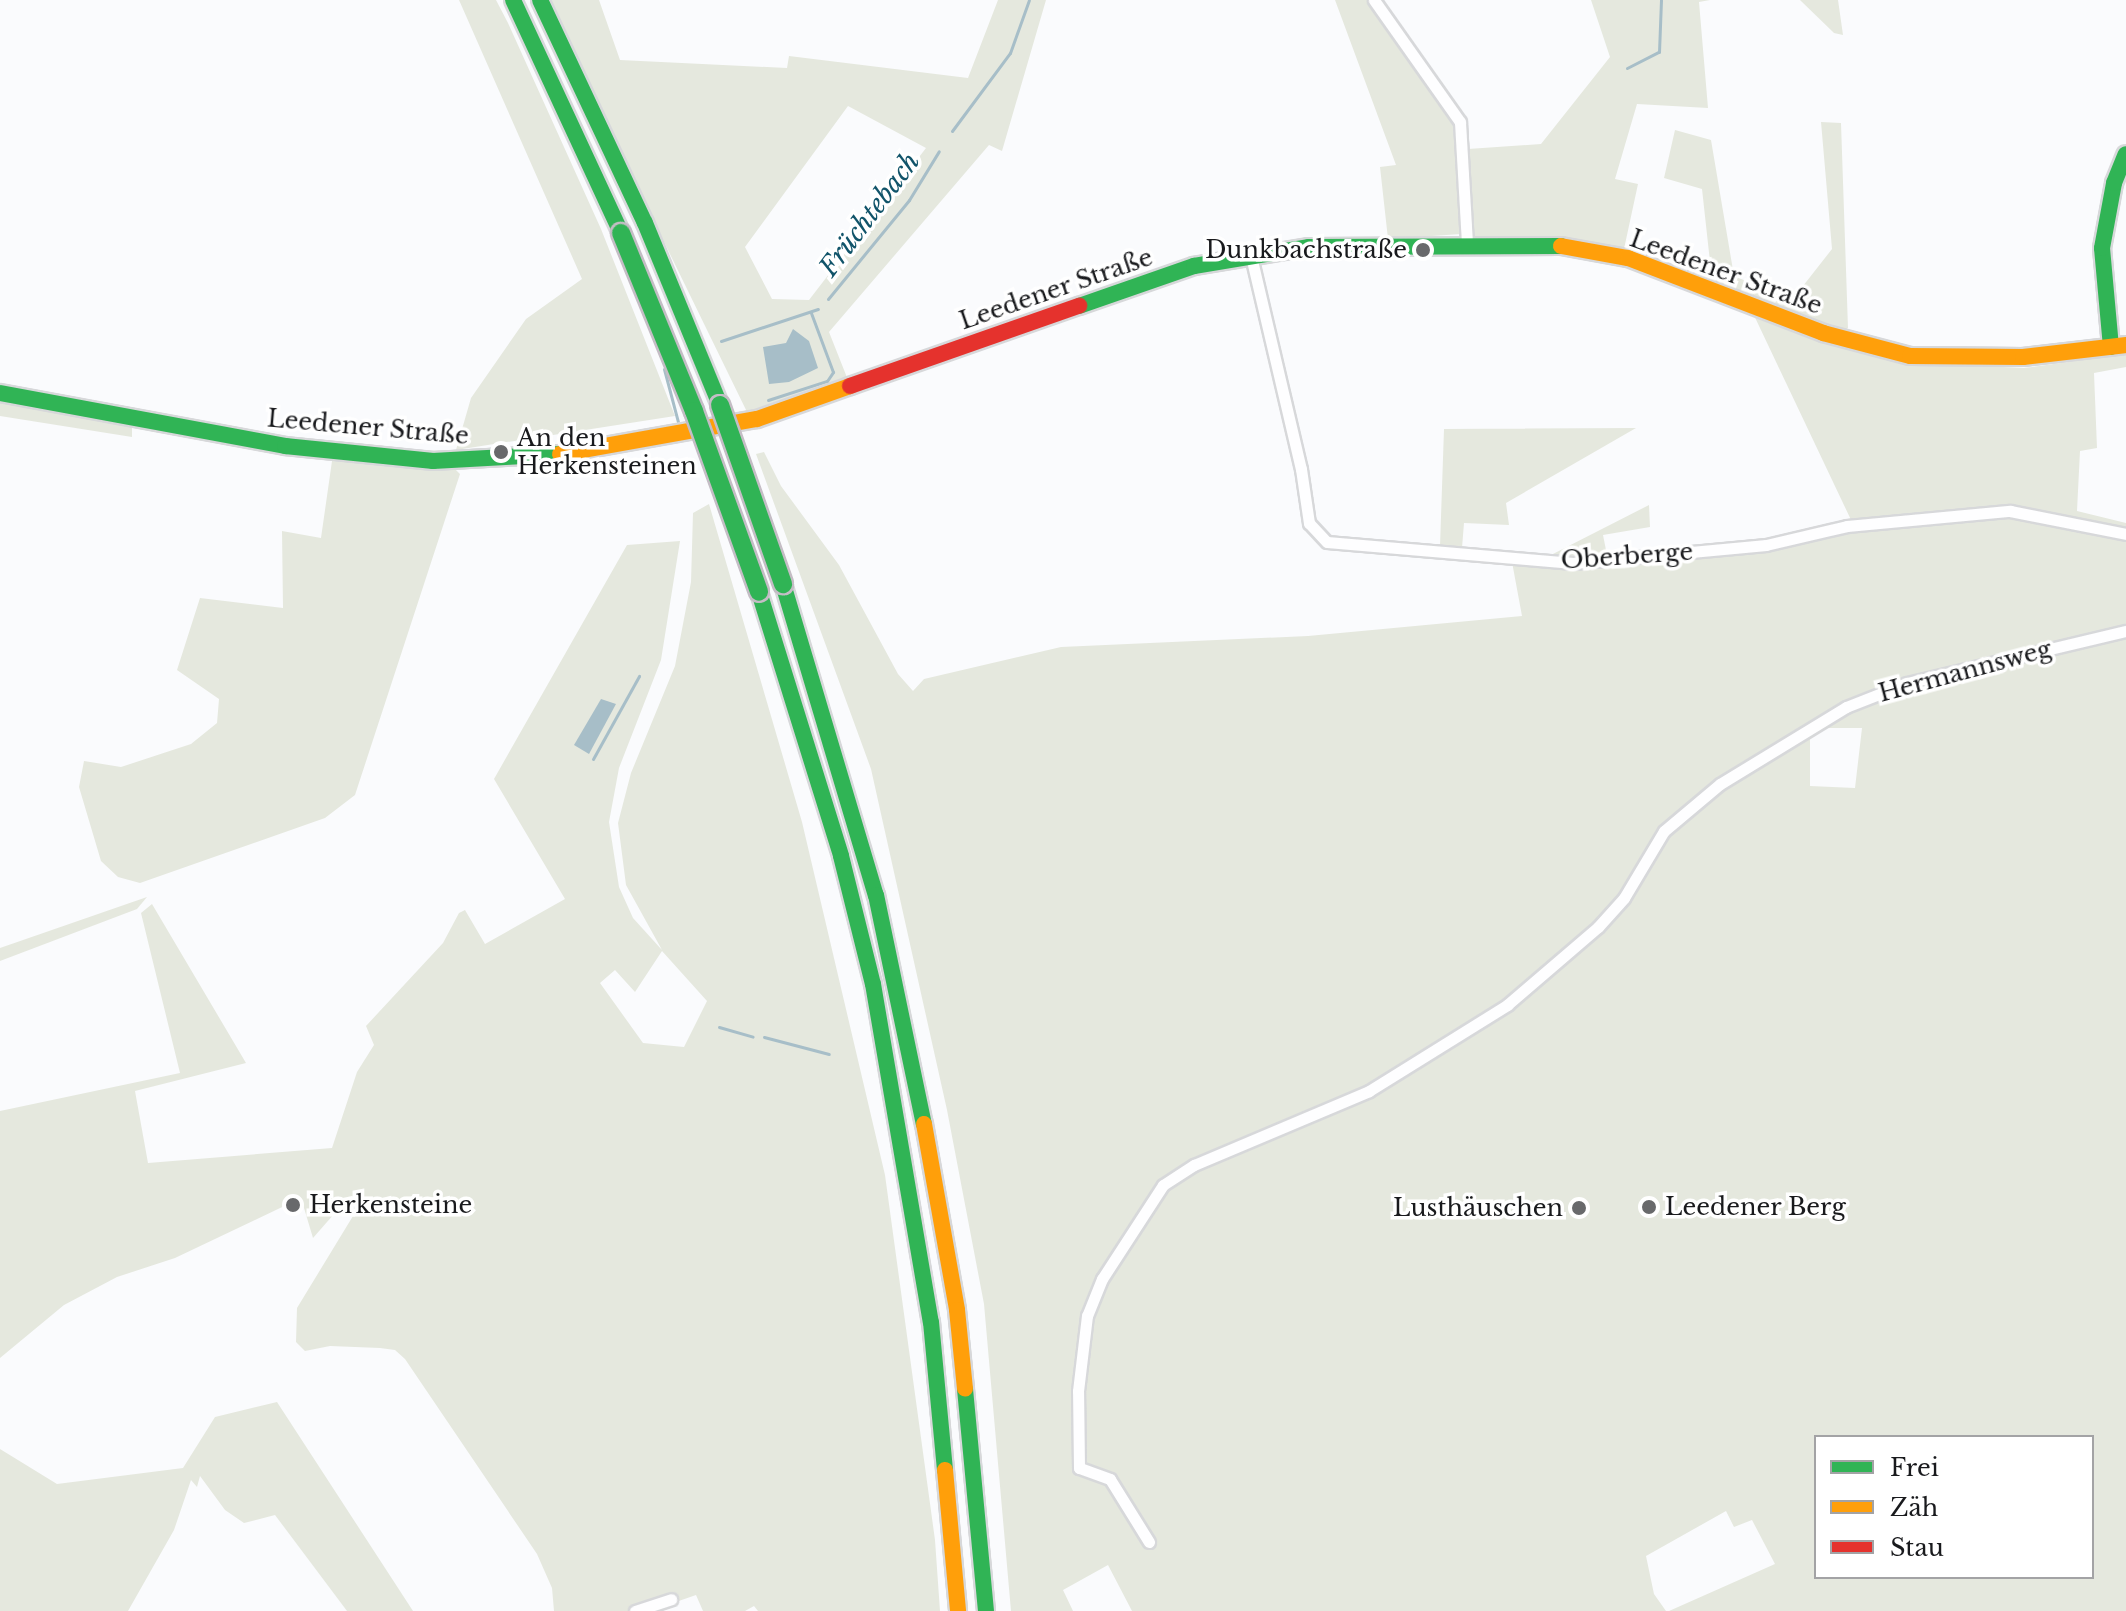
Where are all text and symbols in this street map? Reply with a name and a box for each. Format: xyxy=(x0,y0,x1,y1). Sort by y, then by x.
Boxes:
water label: Früchtebach xyxy=(813,147,927,283)
street label: Leedener Straße xyxy=(1626,224,1826,320)
place label: Dunkbachstraße xyxy=(1205,236,1407,264)
marker: Dunkbachstraße xyxy=(1414,241,1432,259)
street label: Leedener Straße xyxy=(955,242,1157,336)
street label: Leedener Straße xyxy=(266,404,470,450)
place label: An den Herkensteinen xyxy=(517,424,697,480)
marker: An den Herkensteinen xyxy=(492,443,510,461)
street label: Oberberge xyxy=(1560,537,1694,575)
street label: Hermannsweg xyxy=(1875,634,2055,708)
place label: Herkensteine xyxy=(309,1191,472,1219)
place label: Leedener Berg xyxy=(1665,1193,1847,1221)
place label: Lusthäuschen xyxy=(1393,1194,1563,1222)
marker: Herkensteine xyxy=(284,1196,302,1214)
marker: Leedener Berg xyxy=(1640,1198,1658,1216)
marker: Lusthäuschen xyxy=(1570,1199,1588,1217)
legend xyxy=(1814,1435,2094,1579)
text: Frei xyxy=(1890,1453,1939,1482)
text: Zäh xyxy=(1890,1493,1938,1522)
text: Stau xyxy=(1890,1533,1944,1562)

